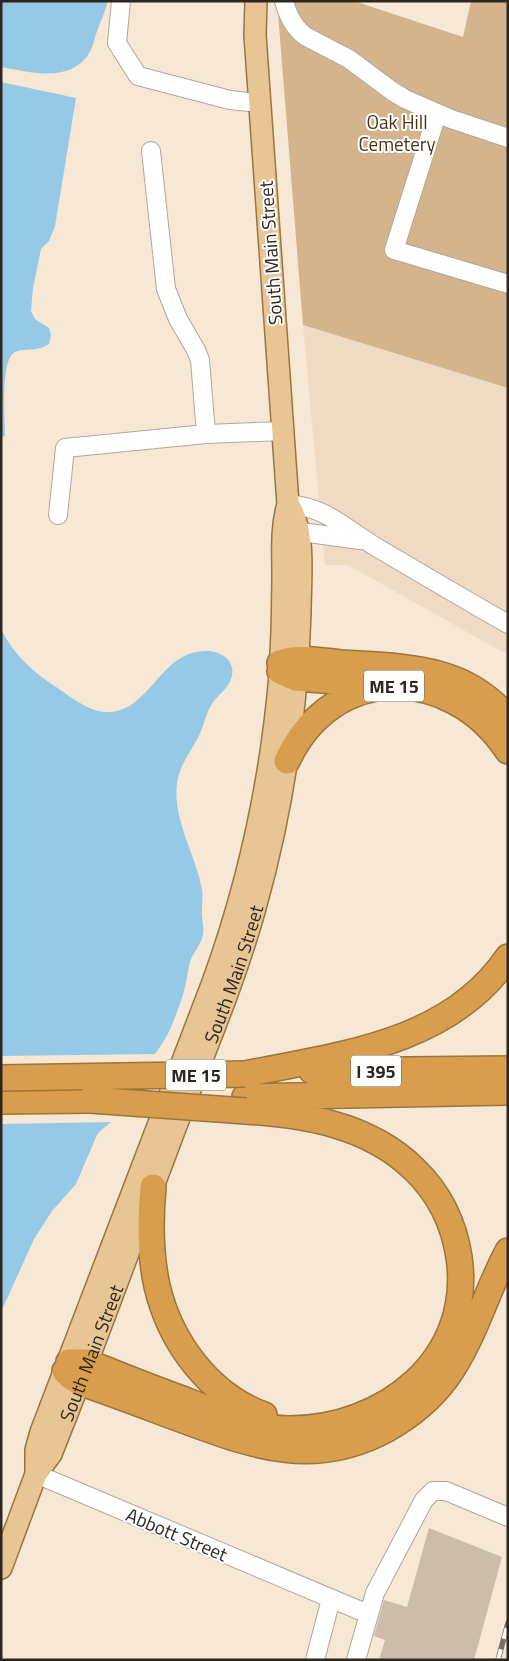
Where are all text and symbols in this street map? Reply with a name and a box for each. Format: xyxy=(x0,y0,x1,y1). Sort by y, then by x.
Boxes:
park label: Oak Hill Cemetery xyxy=(358,107,436,158)
street label: South Main Street xyxy=(250,180,290,326)
road number: ME 15 xyxy=(364,670,424,701)
street label: South Main Street xyxy=(195,901,270,1047)
road number: I 395 xyxy=(351,1056,401,1086)
road number: ME 15 xyxy=(166,1060,226,1090)
street label: South Main Street xyxy=(51,1280,130,1425)
street label: Abbott Street xyxy=(122,1500,233,1569)

